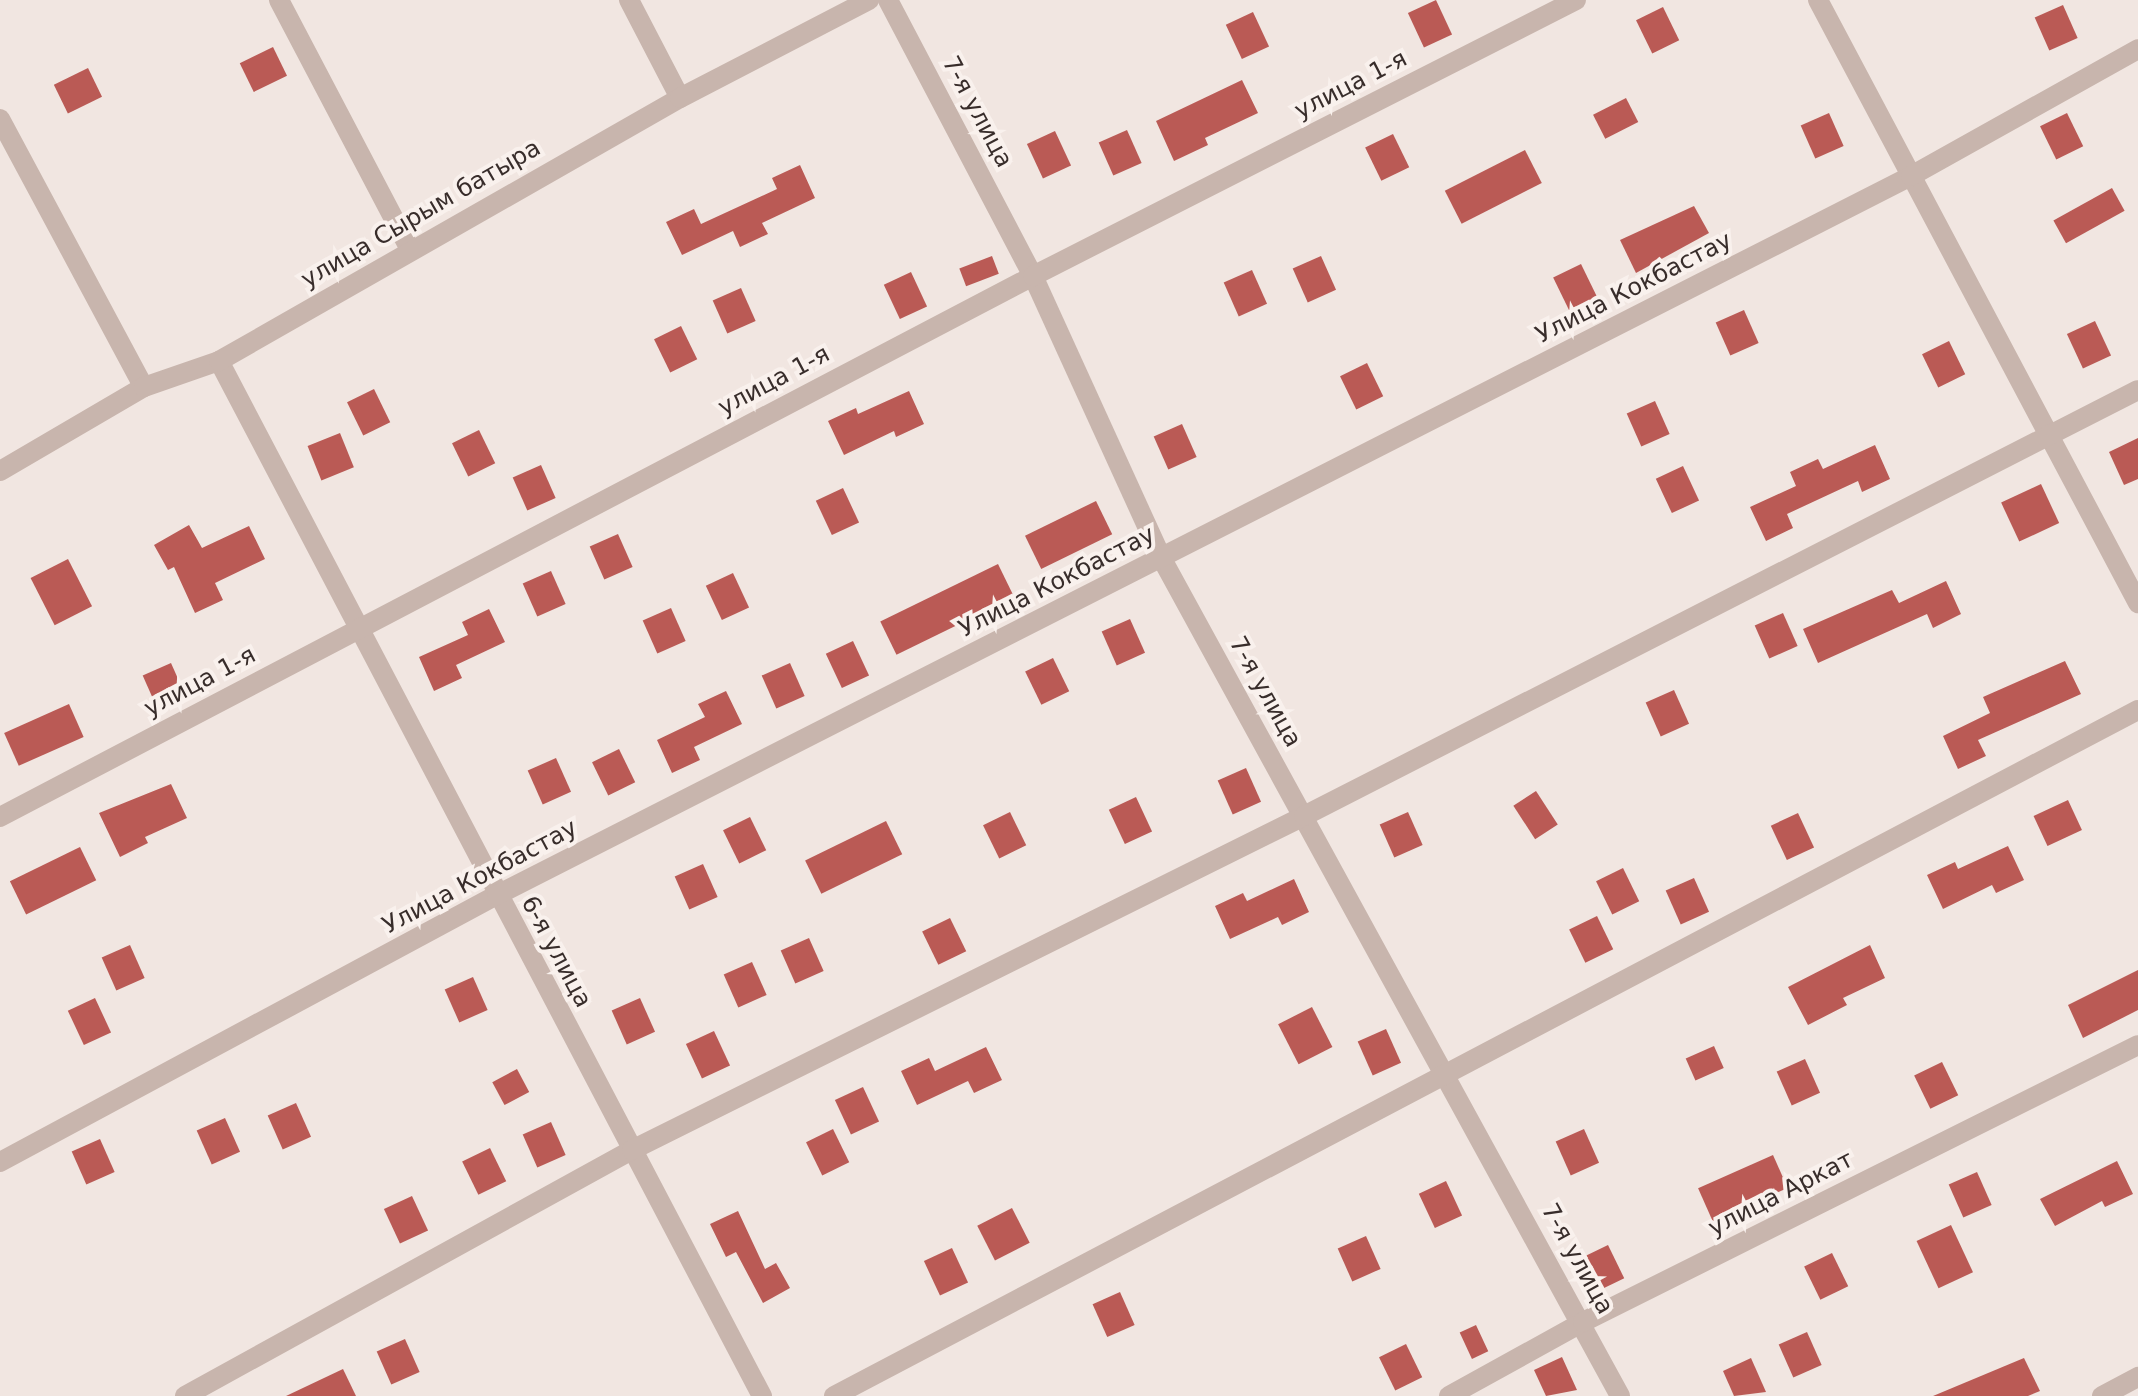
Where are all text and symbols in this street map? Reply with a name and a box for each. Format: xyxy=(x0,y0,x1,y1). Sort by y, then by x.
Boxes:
street label: улица 1-я xyxy=(1290,44,1412,126)
street label: 7-я улица xyxy=(936,51,1018,173)
street label: улица Сырым батыра xyxy=(296,134,546,294)
street label: Улица Кокбастау xyxy=(1531,226,1737,350)
street label: улица 1-я xyxy=(713,340,835,422)
street label: Улица Кокбастау xyxy=(954,520,1160,644)
street label: 7-я улица xyxy=(1223,632,1307,752)
street label: улица 1-я xyxy=(139,641,261,723)
street label: Улица Кокбастау xyxy=(378,814,582,940)
street label: 6-я улица xyxy=(515,891,597,1013)
street label: улица Аркат xyxy=(1704,1145,1858,1243)
street label: 7-я улица xyxy=(1535,1199,1619,1319)

